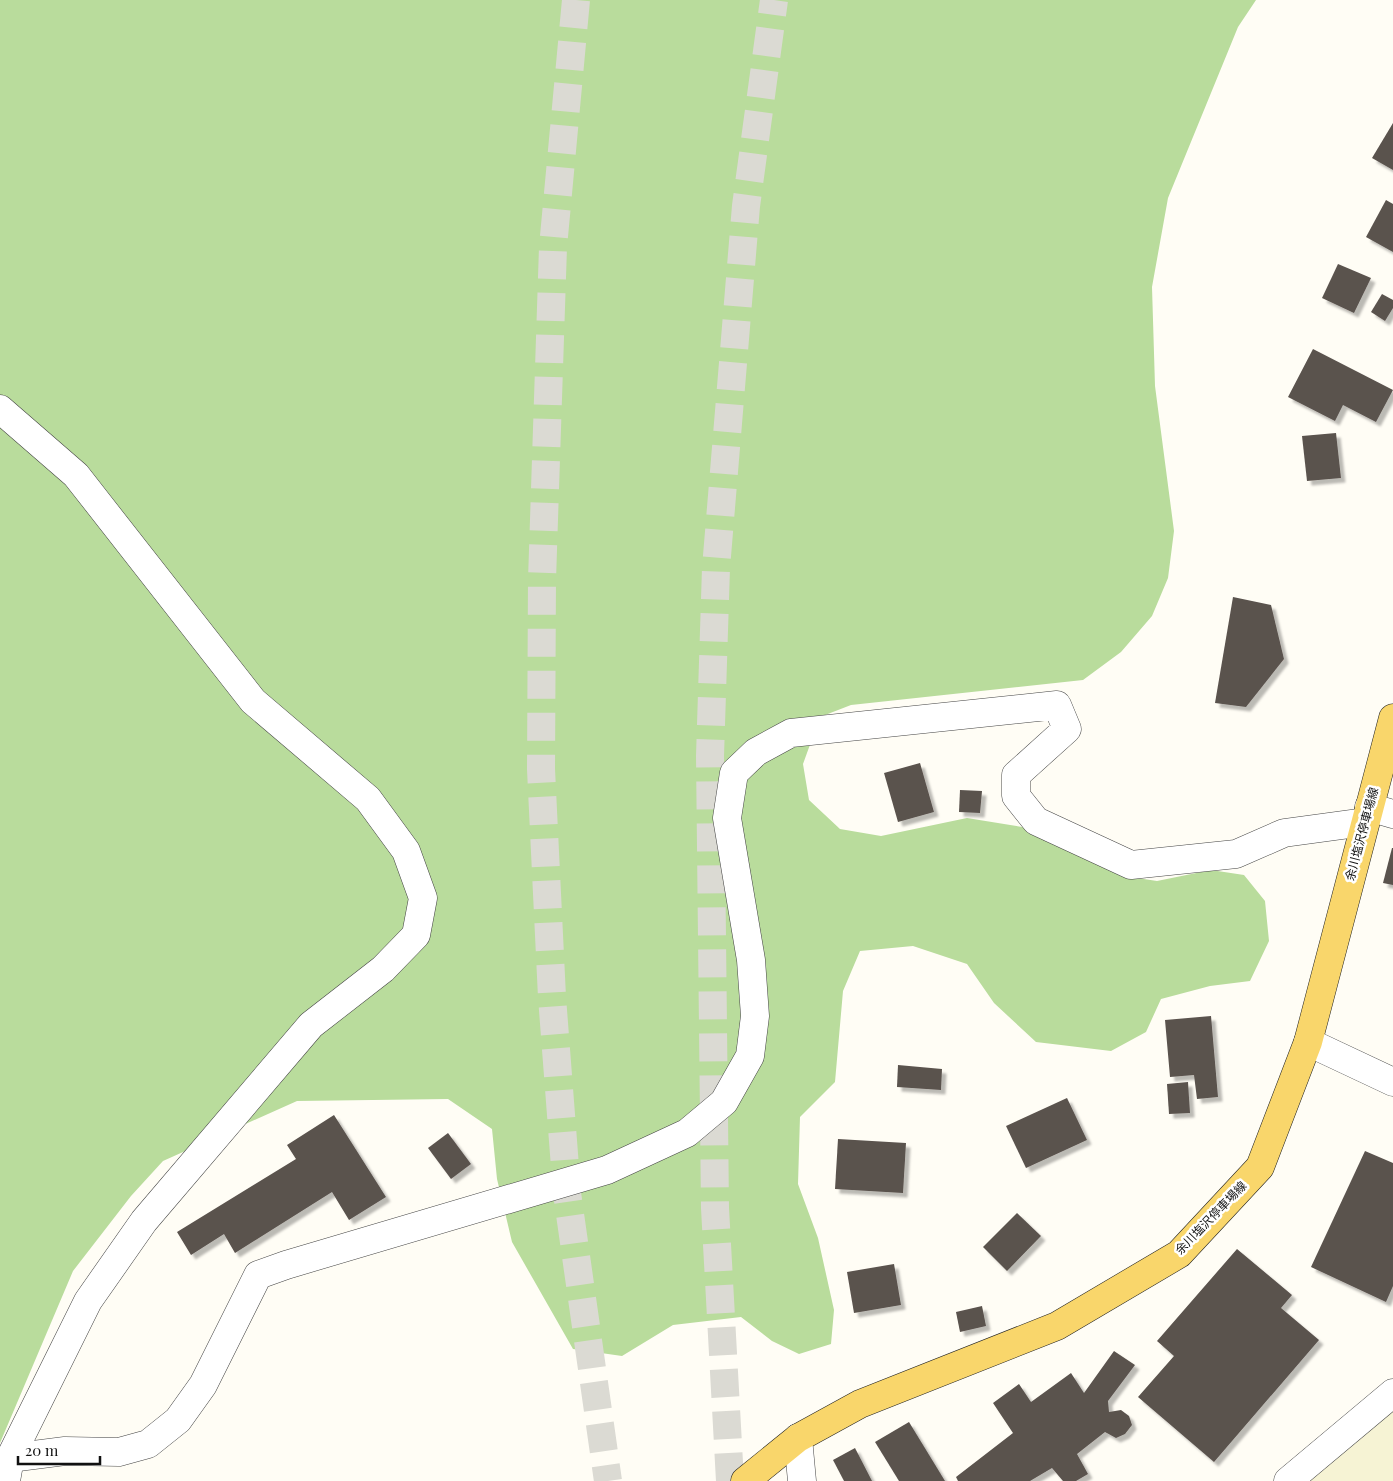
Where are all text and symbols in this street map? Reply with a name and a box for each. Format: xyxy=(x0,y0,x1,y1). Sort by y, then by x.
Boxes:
street label: 余川塩沢停車場線 xyxy=(1341,785,1381,882)
street label: 余川塩沢停車場線 xyxy=(1171,1177,1249,1257)
scale bar xyxy=(18,1434,100,1466)
text: 20 m xyxy=(25,1440,59,1460)

